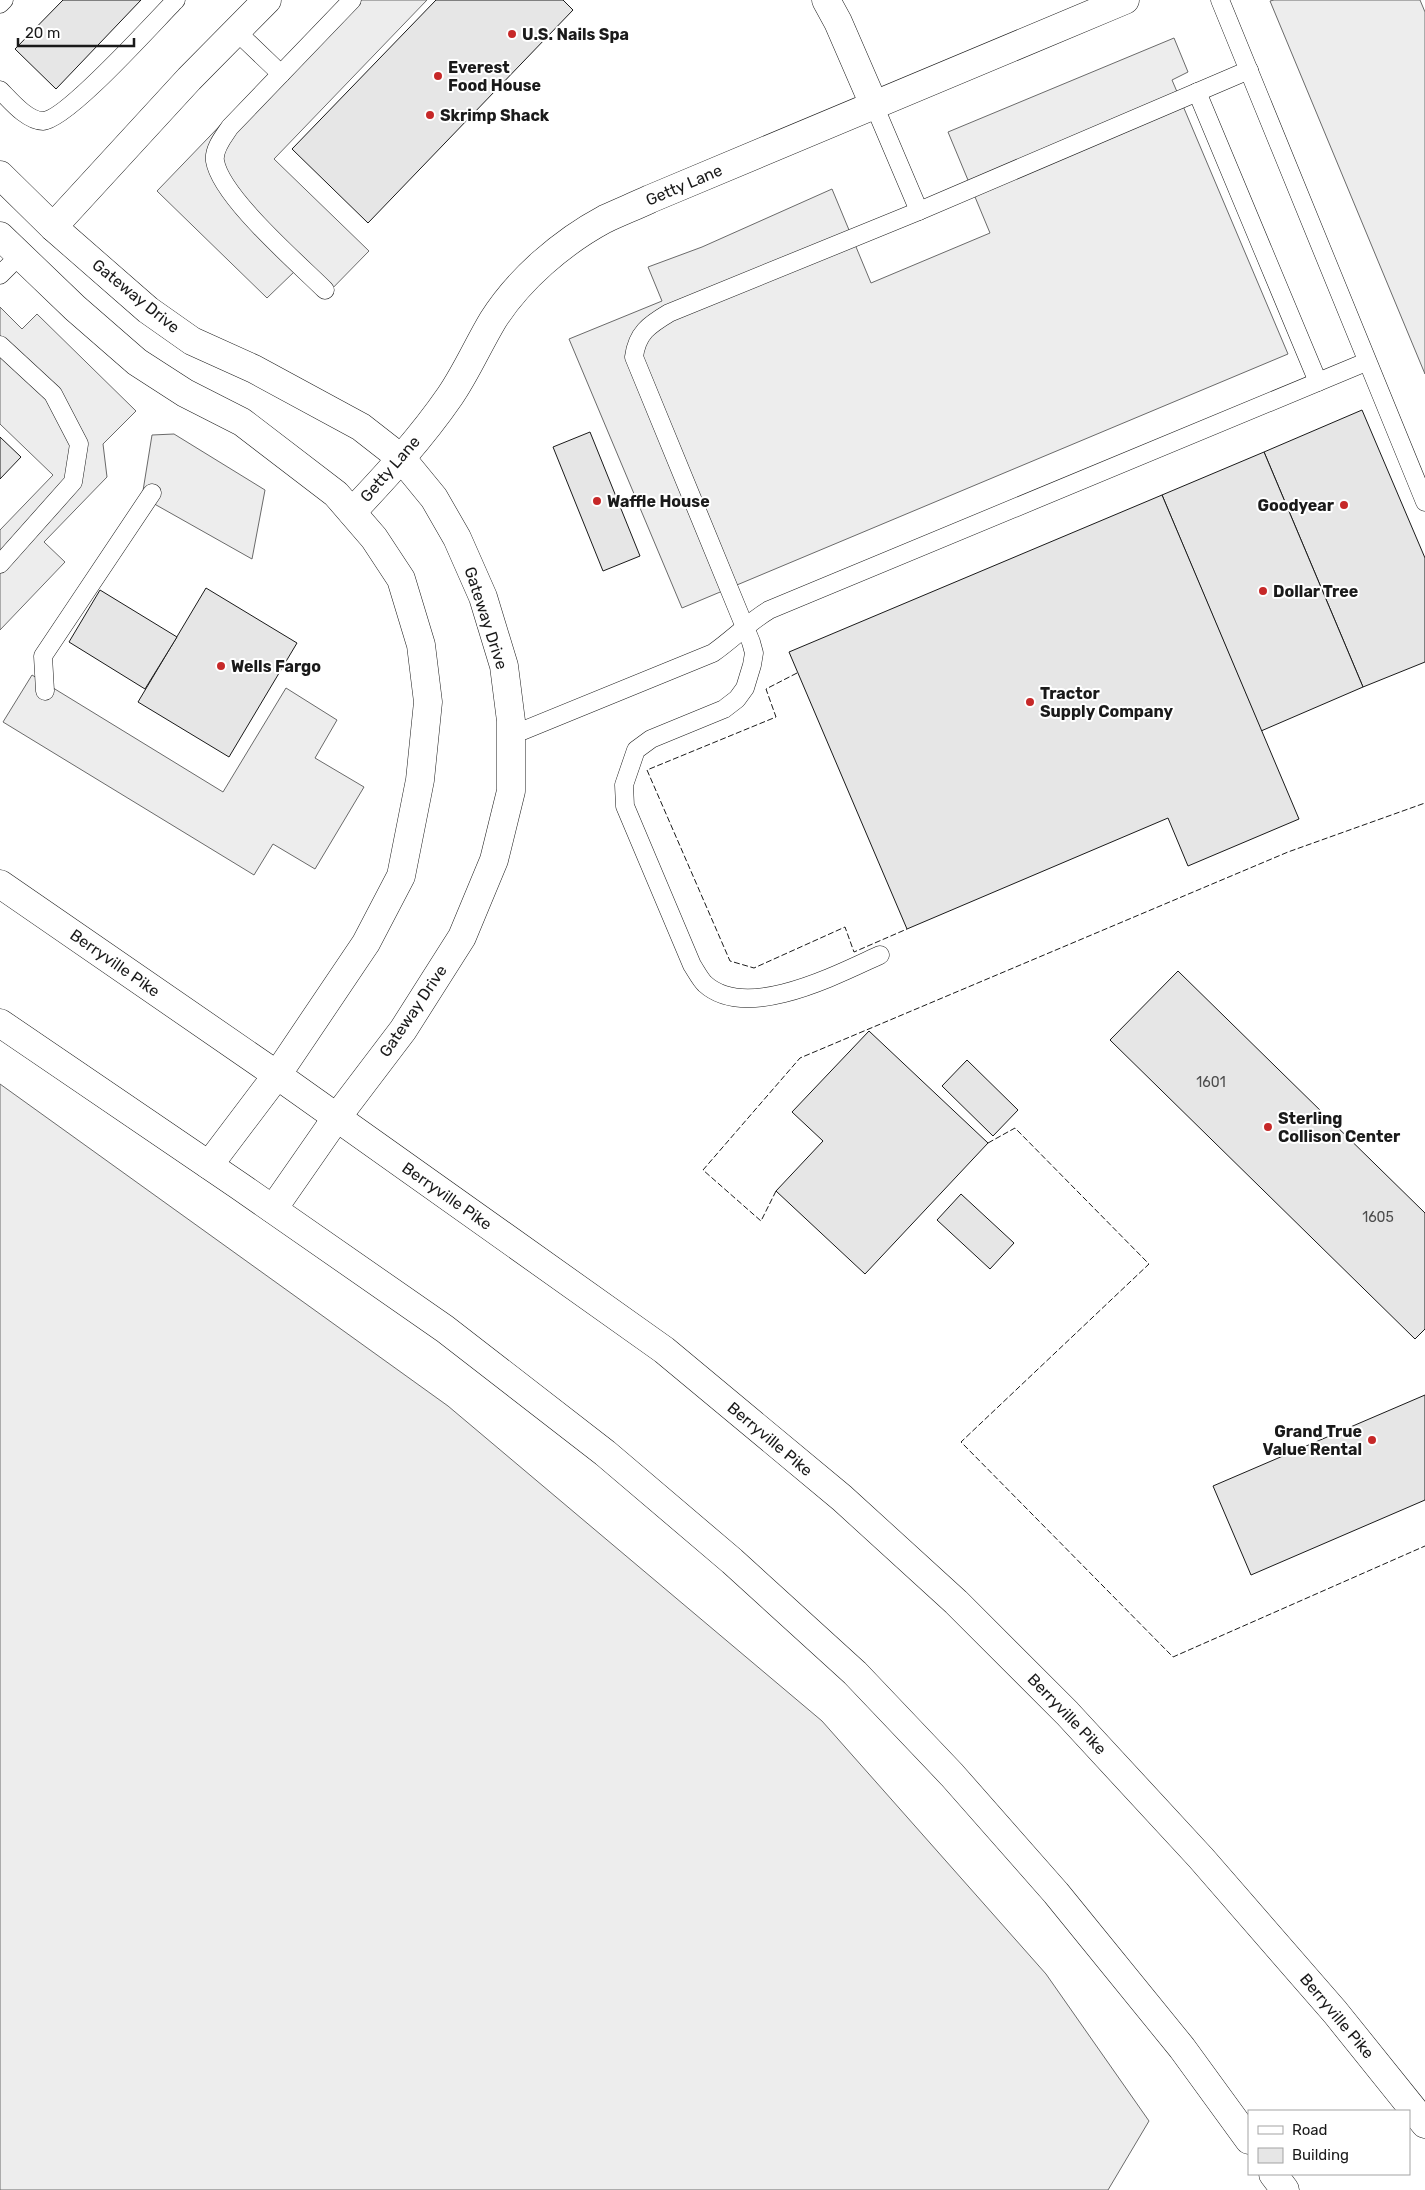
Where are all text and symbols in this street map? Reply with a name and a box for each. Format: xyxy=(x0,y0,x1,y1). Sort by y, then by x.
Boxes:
scale bar xyxy=(18,15,134,47)
text: 20 m xyxy=(25,24,60,42)
place label: U.S. Nails Spa xyxy=(522,25,629,44)
marker: U.S. Nails Spa xyxy=(506,28,518,40)
place label: Everest Food House xyxy=(448,58,541,95)
marker: Everest Food House xyxy=(432,70,444,82)
place label: Skrimp Shack xyxy=(440,106,550,125)
marker: Skrimp Shack xyxy=(424,109,436,121)
street label: Getty Lane xyxy=(643,160,725,210)
street label: Gateway Drive xyxy=(89,255,183,337)
street label: Getty Lane xyxy=(356,432,424,506)
place label: Waffle House xyxy=(607,492,710,511)
marker: Waffle House xyxy=(591,495,603,507)
place label: Goodyear xyxy=(1257,496,1335,515)
marker: Goodyear xyxy=(1338,499,1350,511)
street label: Gateway Drive xyxy=(460,564,512,672)
place label: Dollar Tree xyxy=(1273,582,1358,601)
marker: Dollar Tree xyxy=(1257,585,1269,597)
place label: Wells Fargo xyxy=(231,657,321,676)
marker: Wells Fargo xyxy=(215,660,227,672)
place label: Tractor Supply Company xyxy=(1040,684,1173,721)
marker: Tractor Supply Company xyxy=(1024,696,1036,708)
street label: Berryville Pike xyxy=(67,925,163,1001)
street label: Gateway Drive xyxy=(375,961,451,1061)
house number: 1601 xyxy=(1196,1074,1226,1091)
place label: Sterling Collison Center xyxy=(1278,1109,1401,1146)
marker: Sterling Collison Center xyxy=(1262,1121,1274,1133)
street label: Berryville Pike xyxy=(399,1158,495,1234)
house number: 1605 xyxy=(1362,1209,1394,1226)
street label: Berryville Pike xyxy=(724,1398,816,1480)
place label: Grand True Value Rental xyxy=(1263,1422,1362,1459)
marker: Grand True Value Rental xyxy=(1366,1434,1378,1446)
street label: Berryville Pike xyxy=(1024,1670,1110,1758)
street label: Berryville Pike xyxy=(1296,1970,1378,2062)
legend xyxy=(1248,2110,1410,2175)
text: Road xyxy=(1292,2121,1328,2139)
text: Building xyxy=(1292,2146,1349,2164)

